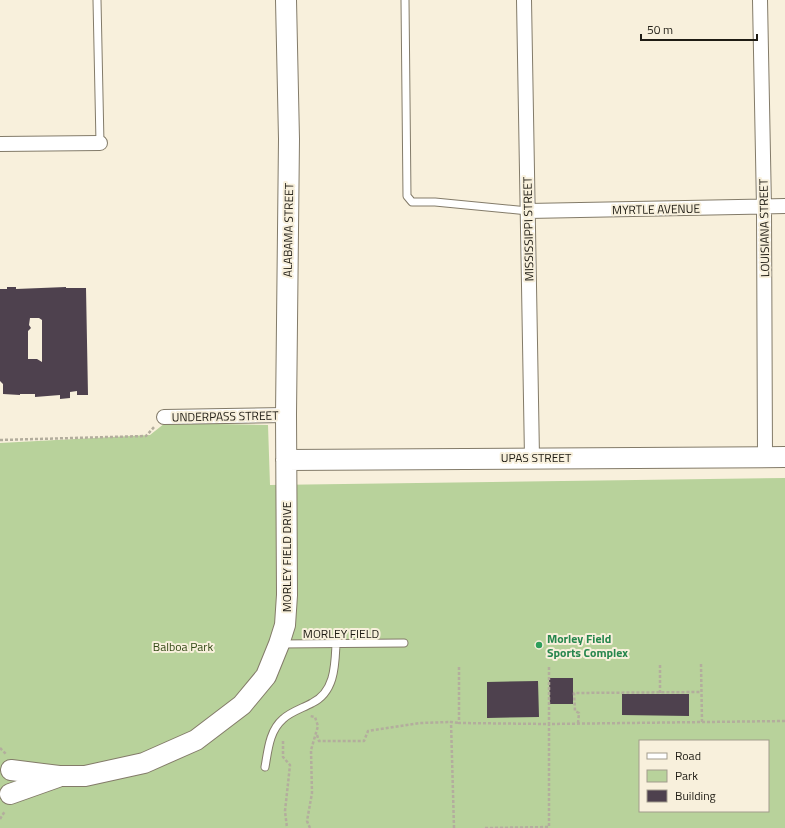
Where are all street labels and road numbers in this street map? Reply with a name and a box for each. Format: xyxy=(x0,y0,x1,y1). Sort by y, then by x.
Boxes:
street label: MISSISSIPPI STREET xyxy=(518,176,538,281)
street label: LOUISIANA STREET xyxy=(754,178,774,277)
street label: ALABAMA STREET xyxy=(278,182,298,277)
street label: MYRTLE AVENUE xyxy=(612,199,701,219)
street label: UNDERPASS STREET xyxy=(171,406,279,426)
street label: UPAS STREET xyxy=(501,448,572,467)
street label: MORLEY FIELD DRIVE xyxy=(277,501,296,612)
street label: MORLEY FIELD xyxy=(303,624,379,643)

